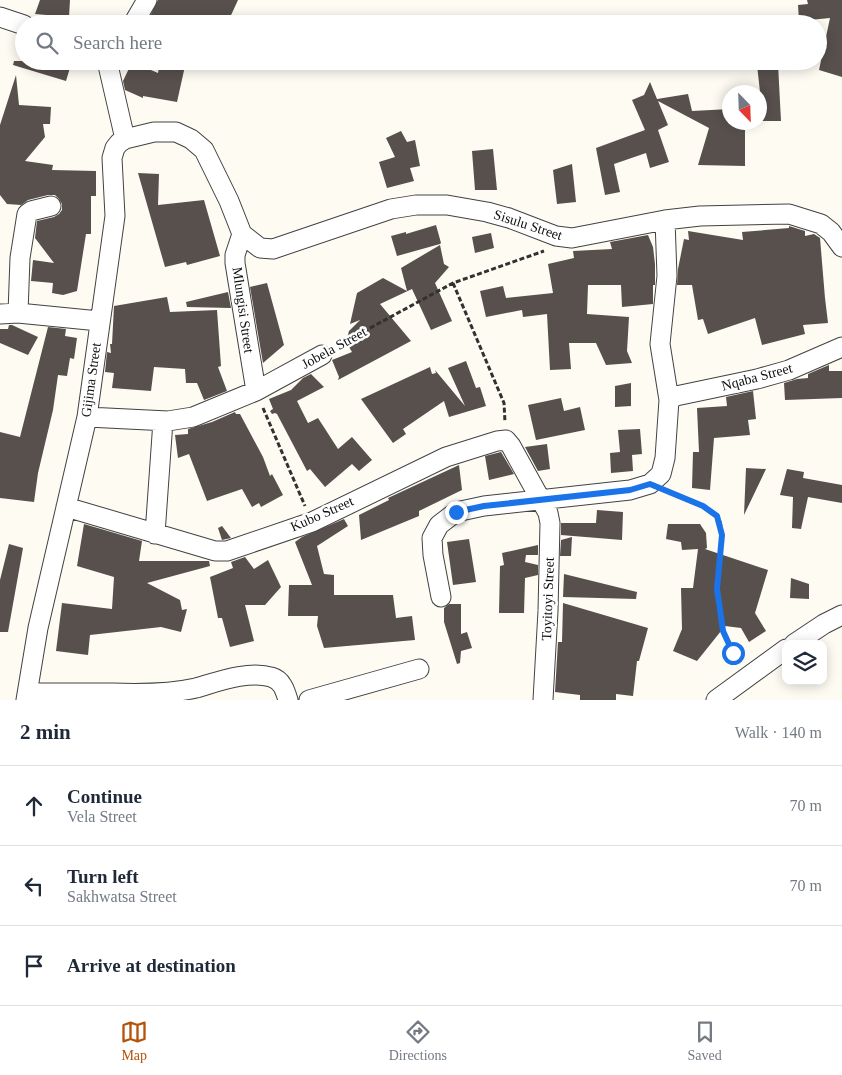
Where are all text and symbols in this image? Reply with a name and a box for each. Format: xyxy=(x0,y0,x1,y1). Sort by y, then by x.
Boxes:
search box xyxy=(15,15,827,70)
icon: search xyxy=(33,29,61,57)
text: Search here xyxy=(73,32,162,53)
north arrow xyxy=(722,85,767,130)
street label: Sisulu Street xyxy=(492,207,564,243)
street label: Mlungisi Street xyxy=(230,266,256,354)
street label: Jobela Street xyxy=(299,324,369,372)
street label: Gijima Street xyxy=(78,342,104,418)
street label: Nqaba Street xyxy=(720,360,794,394)
street label: Kubo Street xyxy=(288,493,356,535)
route end xyxy=(445,501,468,524)
street label: Toyitoyi Street xyxy=(539,557,557,641)
map controls xyxy=(782,640,827,685)
button: layers xyxy=(782,640,827,685)
route start xyxy=(722,642,745,665)
text: 2 min xyxy=(20,720,71,744)
text: Walk · 140 m xyxy=(735,724,822,741)
text: Continue xyxy=(67,786,142,807)
icon: ahead xyxy=(20,792,48,820)
text: 70 m xyxy=(790,797,822,814)
text: Vela Street xyxy=(67,808,137,825)
text: Turn left xyxy=(67,866,139,887)
icon: left xyxy=(20,872,48,900)
text: 70 m xyxy=(790,877,822,894)
text: Sakhwatsa Street xyxy=(67,888,177,905)
icon: arrive xyxy=(20,952,48,980)
text: Arrive at destination xyxy=(67,955,236,976)
tab: Map xyxy=(120,1018,148,1064)
tab: Directions xyxy=(389,1018,447,1064)
tab: Saved xyxy=(688,1018,722,1064)

